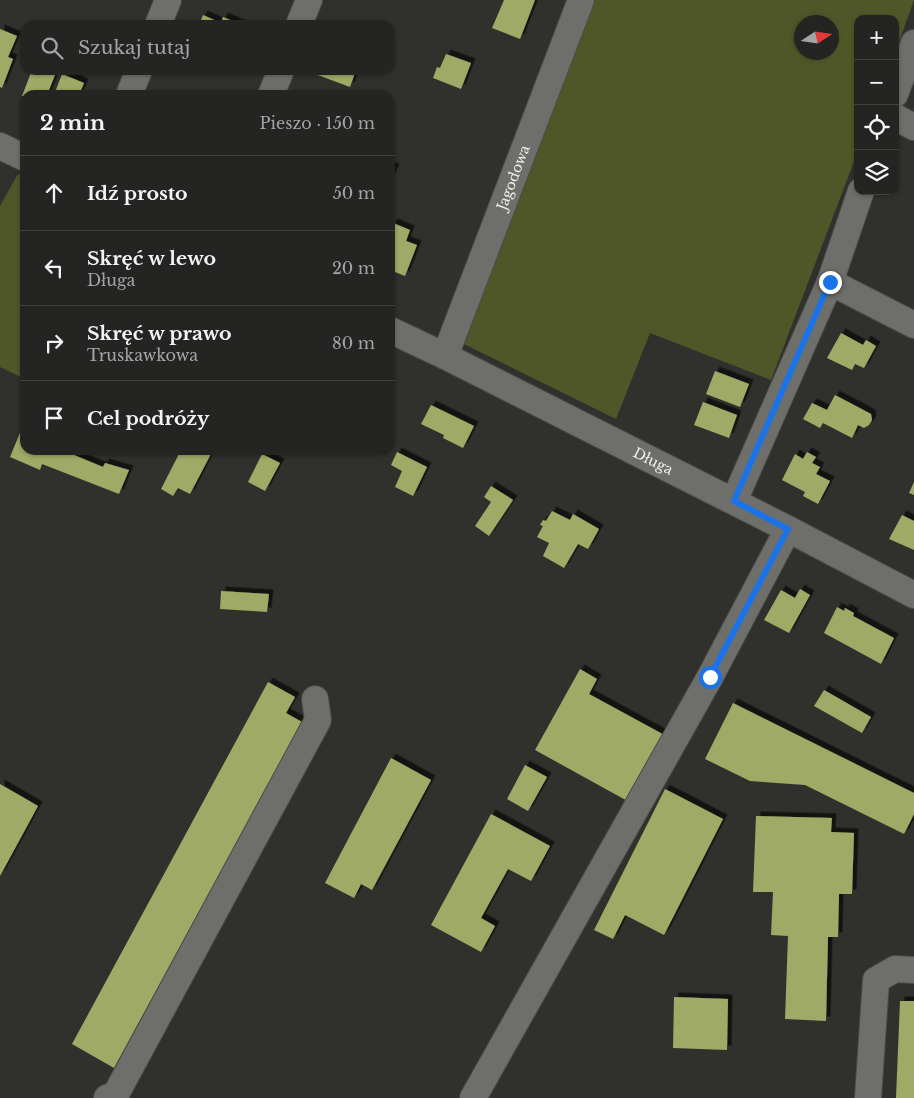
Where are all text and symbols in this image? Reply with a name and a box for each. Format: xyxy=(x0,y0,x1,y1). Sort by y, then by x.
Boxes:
north arrow xyxy=(794,15,839,60)
map controls xyxy=(854,15,899,195)
button: + xyxy=(854,15,899,60)
search box xyxy=(20,20,395,75)
icon: search xyxy=(38,34,66,62)
text: Szukaj tutaj xyxy=(78,36,190,59)
button: − xyxy=(854,60,899,105)
button: locate xyxy=(854,105,899,150)
text: 2 min xyxy=(40,110,105,136)
text: Pieszo · 150 m xyxy=(260,113,375,133)
street label: Jagodowa xyxy=(492,142,534,215)
button: layers xyxy=(854,150,899,195)
icon: ahead xyxy=(40,179,68,207)
text: Idź prosto xyxy=(87,182,188,205)
text: 50 m xyxy=(333,183,375,203)
text: Skręć w lewo xyxy=(87,247,216,270)
icon: left xyxy=(40,254,68,282)
text: 20 m xyxy=(332,258,375,278)
text: Długa xyxy=(87,270,135,290)
route end xyxy=(819,271,842,294)
text: Skręć w prawo xyxy=(87,322,232,345)
icon: right xyxy=(40,329,68,357)
text: 80 m xyxy=(332,333,375,353)
text: Truskawkowa xyxy=(87,345,198,365)
icon: arrive xyxy=(40,404,68,432)
text: Cel podróży xyxy=(87,407,209,430)
street label: Długa xyxy=(630,443,676,479)
route start xyxy=(699,666,722,689)

